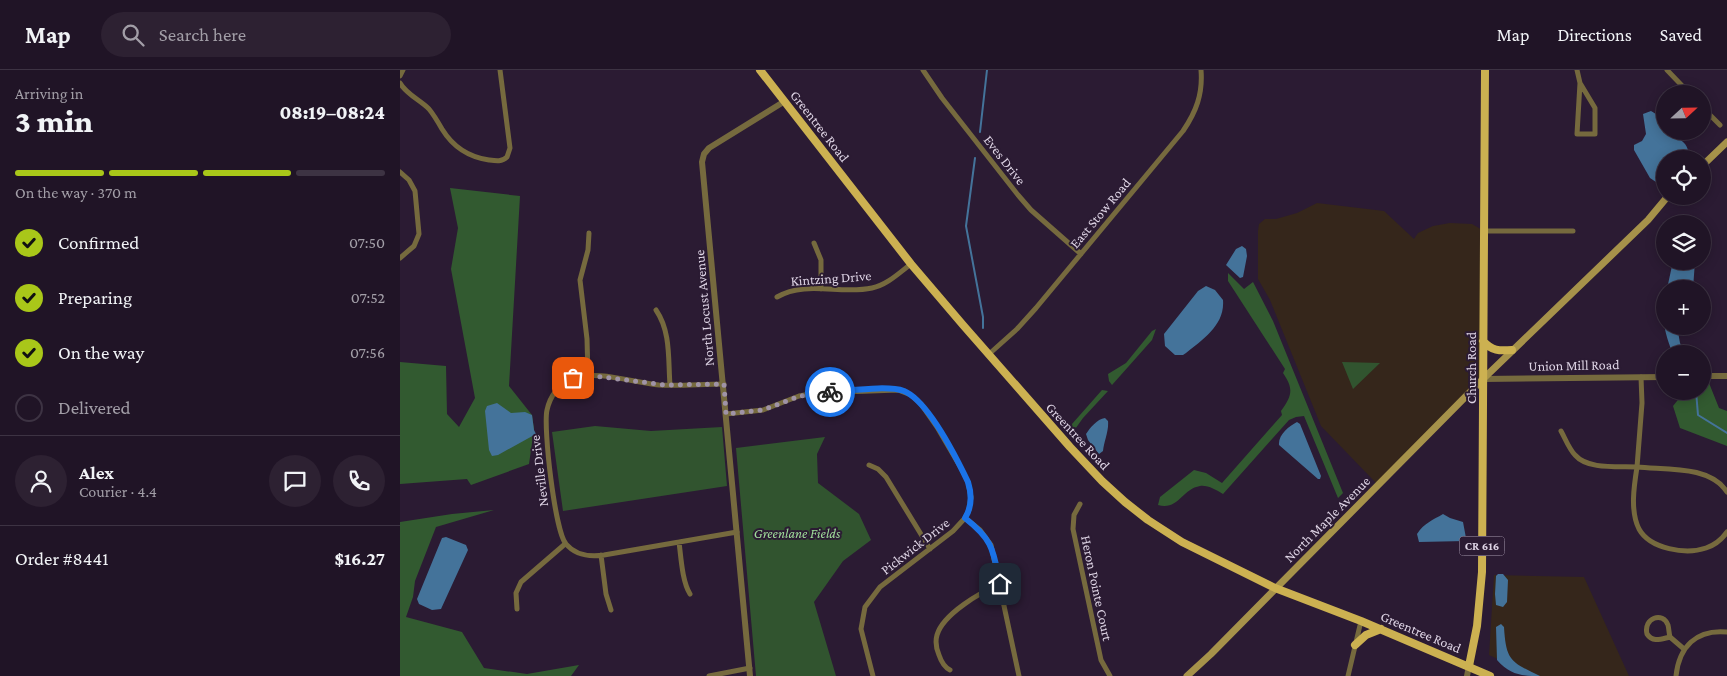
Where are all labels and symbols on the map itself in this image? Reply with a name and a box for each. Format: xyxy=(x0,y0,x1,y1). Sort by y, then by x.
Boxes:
north arrow xyxy=(1656,85,1711,140)
street label: Greentree Road xyxy=(787,87,853,165)
street label: Eves Drive xyxy=(981,132,1029,188)
street label: East Stow Road xyxy=(1066,174,1134,251)
street label: North Locust Avenue xyxy=(691,249,717,367)
street label: Kintzing Drive xyxy=(790,267,872,289)
street label: Church Road xyxy=(1463,331,1479,404)
street label: Union Mill Road xyxy=(1528,356,1620,374)
pin xyxy=(552,357,594,399)
courier xyxy=(805,367,855,417)
street label: Greentree Road xyxy=(1043,399,1114,473)
street label: Neville Drive xyxy=(527,434,551,508)
street label: North Maple Avenue xyxy=(1281,473,1373,565)
street label: Pickwick Drive xyxy=(878,514,952,578)
park label: Greenlane Fields xyxy=(754,525,841,541)
street label: Heron Pointe Court xyxy=(1078,534,1116,643)
road number: CR 616 xyxy=(1460,536,1504,556)
pin xyxy=(979,563,1021,605)
street label: Greentree Road xyxy=(1378,608,1464,656)

